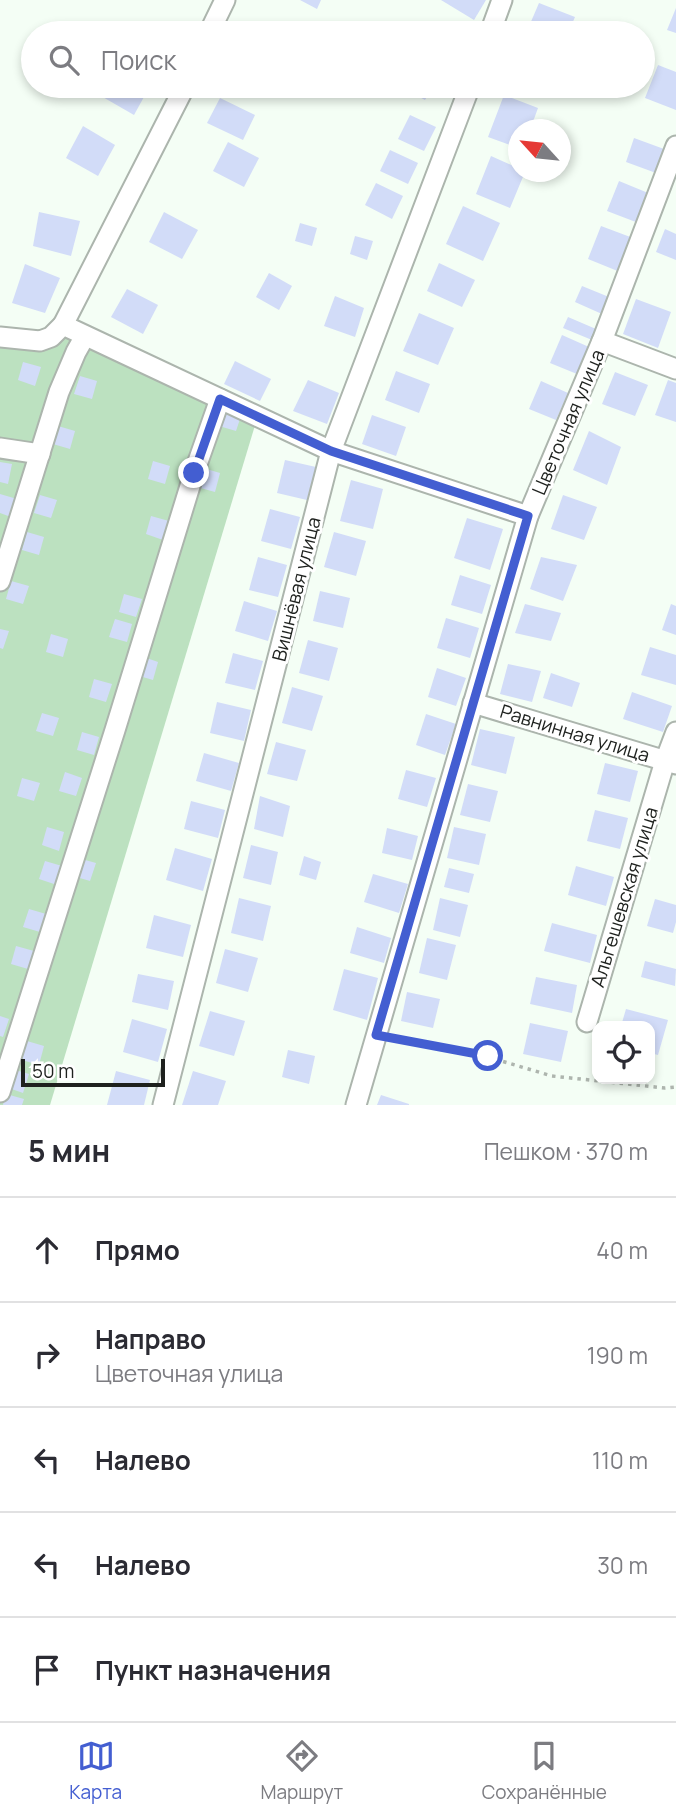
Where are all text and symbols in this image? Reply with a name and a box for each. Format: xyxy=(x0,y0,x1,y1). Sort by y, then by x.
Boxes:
search box xyxy=(21,21,655,98)
icon: search xyxy=(45,41,83,79)
text: Поиск xyxy=(101,42,176,78)
north arrow xyxy=(508,119,571,182)
street label: Цветочная улица xyxy=(526,345,610,499)
route end xyxy=(178,457,209,488)
street label: Вишнёвая улица xyxy=(265,514,327,664)
street label: Равнинная улица xyxy=(497,698,653,768)
street label: Альгешевская улица xyxy=(584,804,664,990)
map controls xyxy=(592,1021,655,1084)
button: locate xyxy=(592,1021,655,1084)
route start xyxy=(472,1040,503,1071)
scale bar xyxy=(21,1056,164,1088)
text: 50 m xyxy=(32,1058,74,1084)
text: 5 мин xyxy=(28,1130,110,1171)
text: Пешком · 370 m xyxy=(484,1135,648,1167)
icon: ahead xyxy=(28,1231,66,1269)
text: Прямо xyxy=(95,1232,180,1268)
text: 40 m xyxy=(596,1234,648,1266)
text: Направо xyxy=(95,1321,206,1357)
icon: right xyxy=(28,1336,66,1374)
text: 190 m xyxy=(587,1339,648,1371)
text: Цветочная улица xyxy=(95,1357,283,1389)
icon: left xyxy=(28,1441,66,1479)
text: Налево xyxy=(95,1442,191,1478)
text: 110 m xyxy=(592,1444,648,1476)
icon: left xyxy=(28,1546,66,1584)
text: Налево xyxy=(95,1547,191,1583)
text: 30 m xyxy=(597,1549,648,1581)
icon: arrive xyxy=(28,1651,66,1689)
text: Пункт назначения xyxy=(95,1652,331,1688)
tab: Карта xyxy=(69,1737,122,1805)
tab: Маршрут xyxy=(261,1737,343,1805)
tab: Сохранённые xyxy=(482,1737,607,1805)

